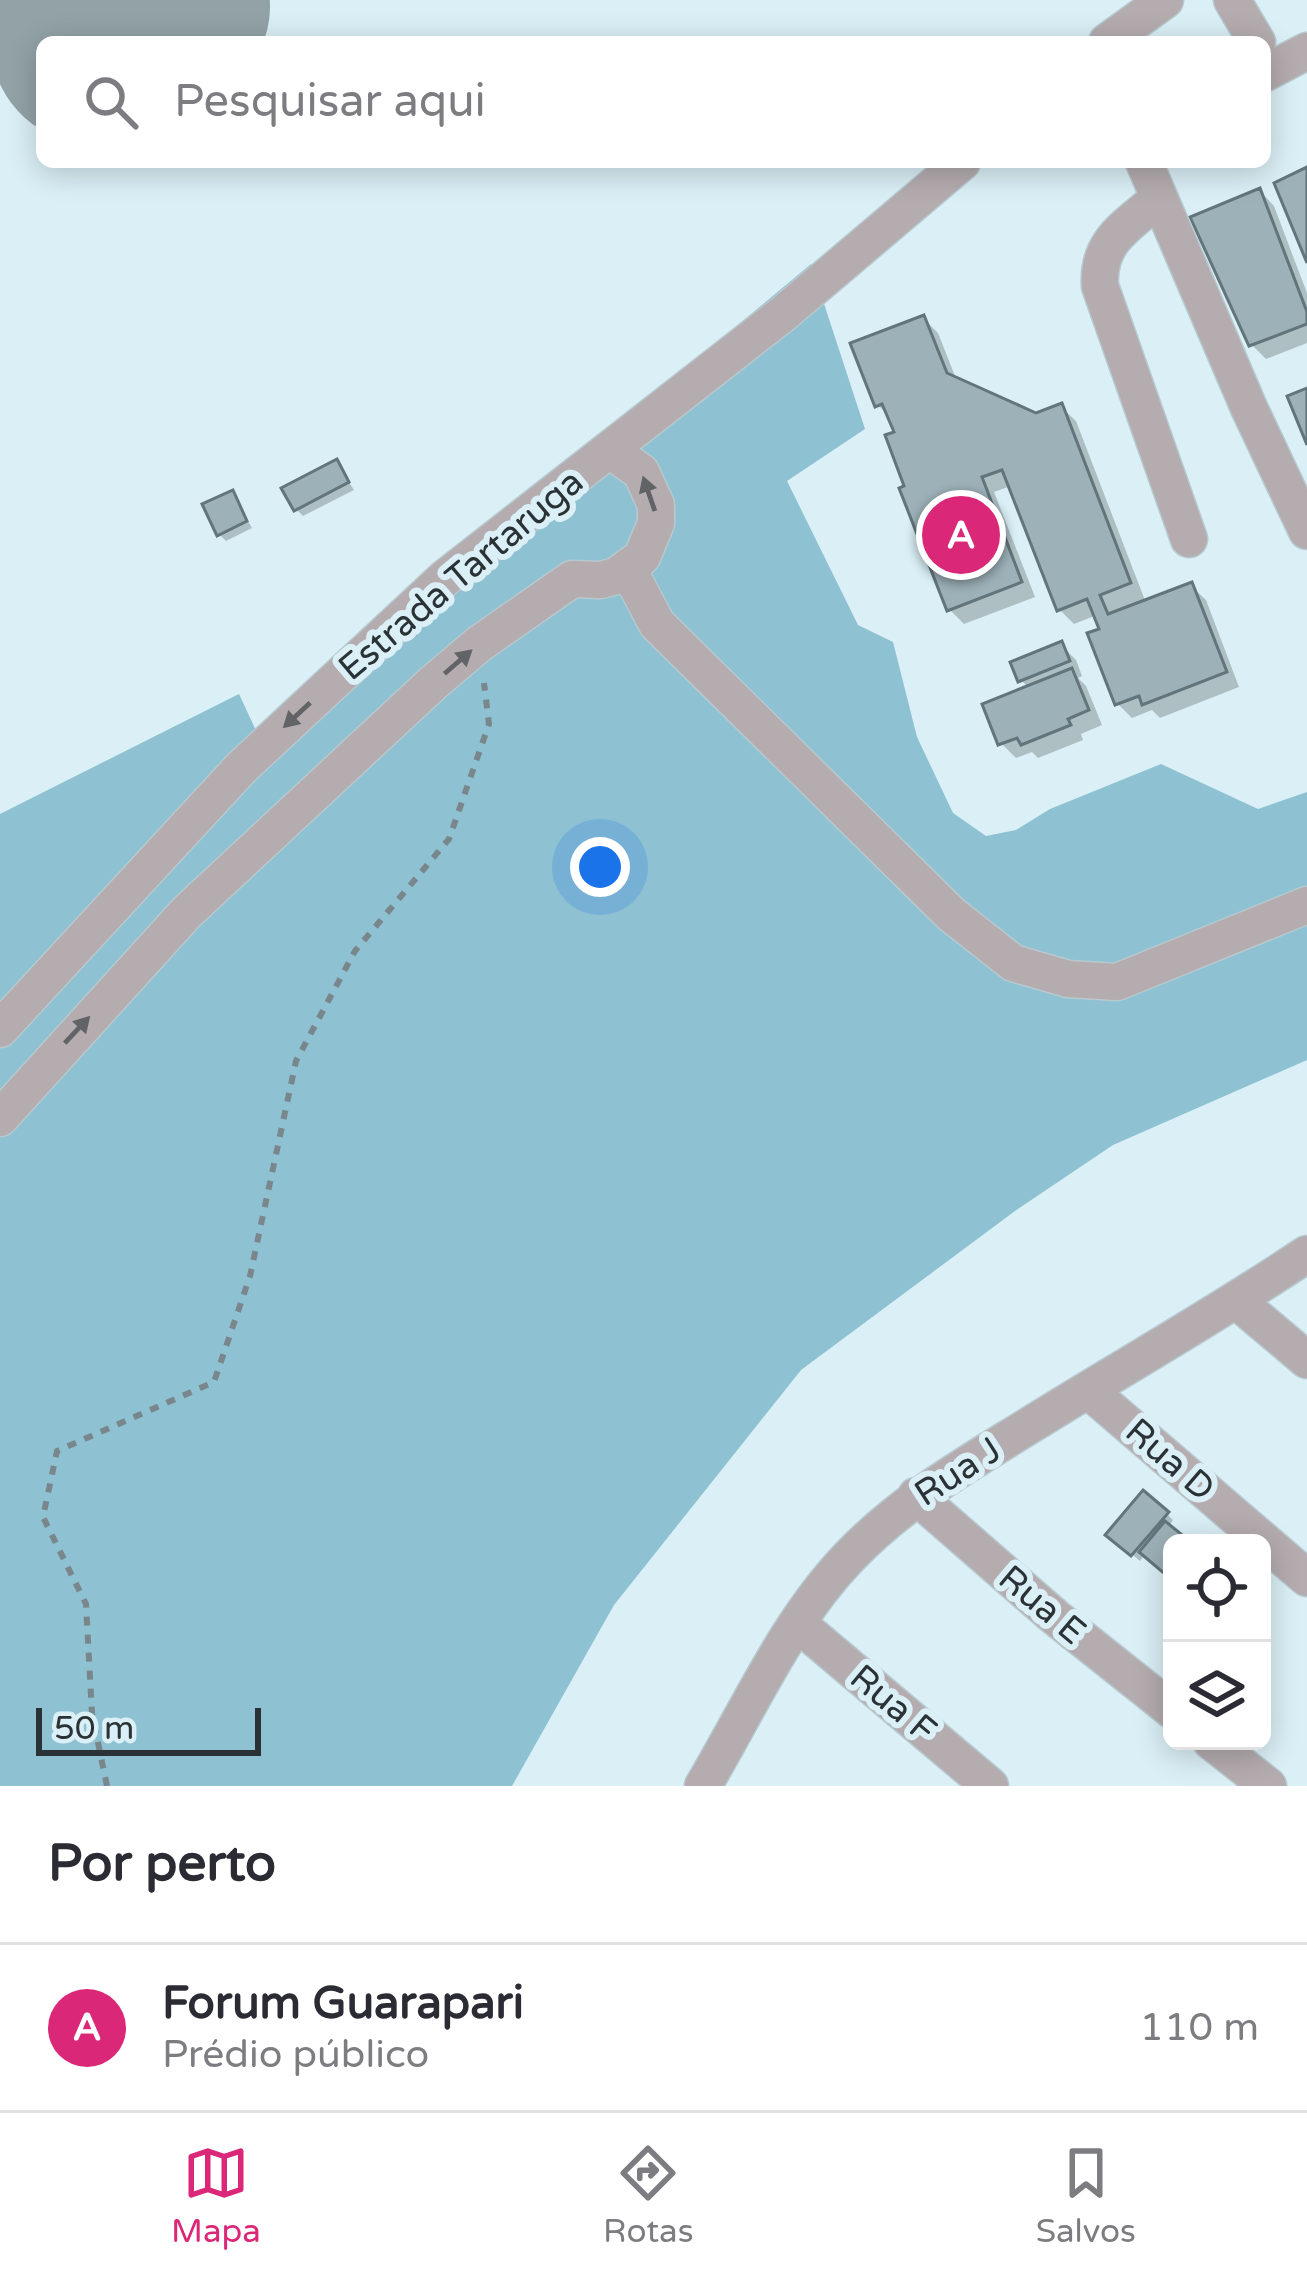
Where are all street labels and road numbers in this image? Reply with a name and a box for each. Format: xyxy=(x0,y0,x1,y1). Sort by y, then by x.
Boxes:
street label: Estrada Tartaruga xyxy=(330,460,592,690)
street label: Rua D xyxy=(1117,1410,1223,1510)
street label: Rua J xyxy=(907,1428,1009,1516)
street label: Rua E xyxy=(990,1556,1094,1654)
street label: Rua F xyxy=(841,1656,945,1752)

